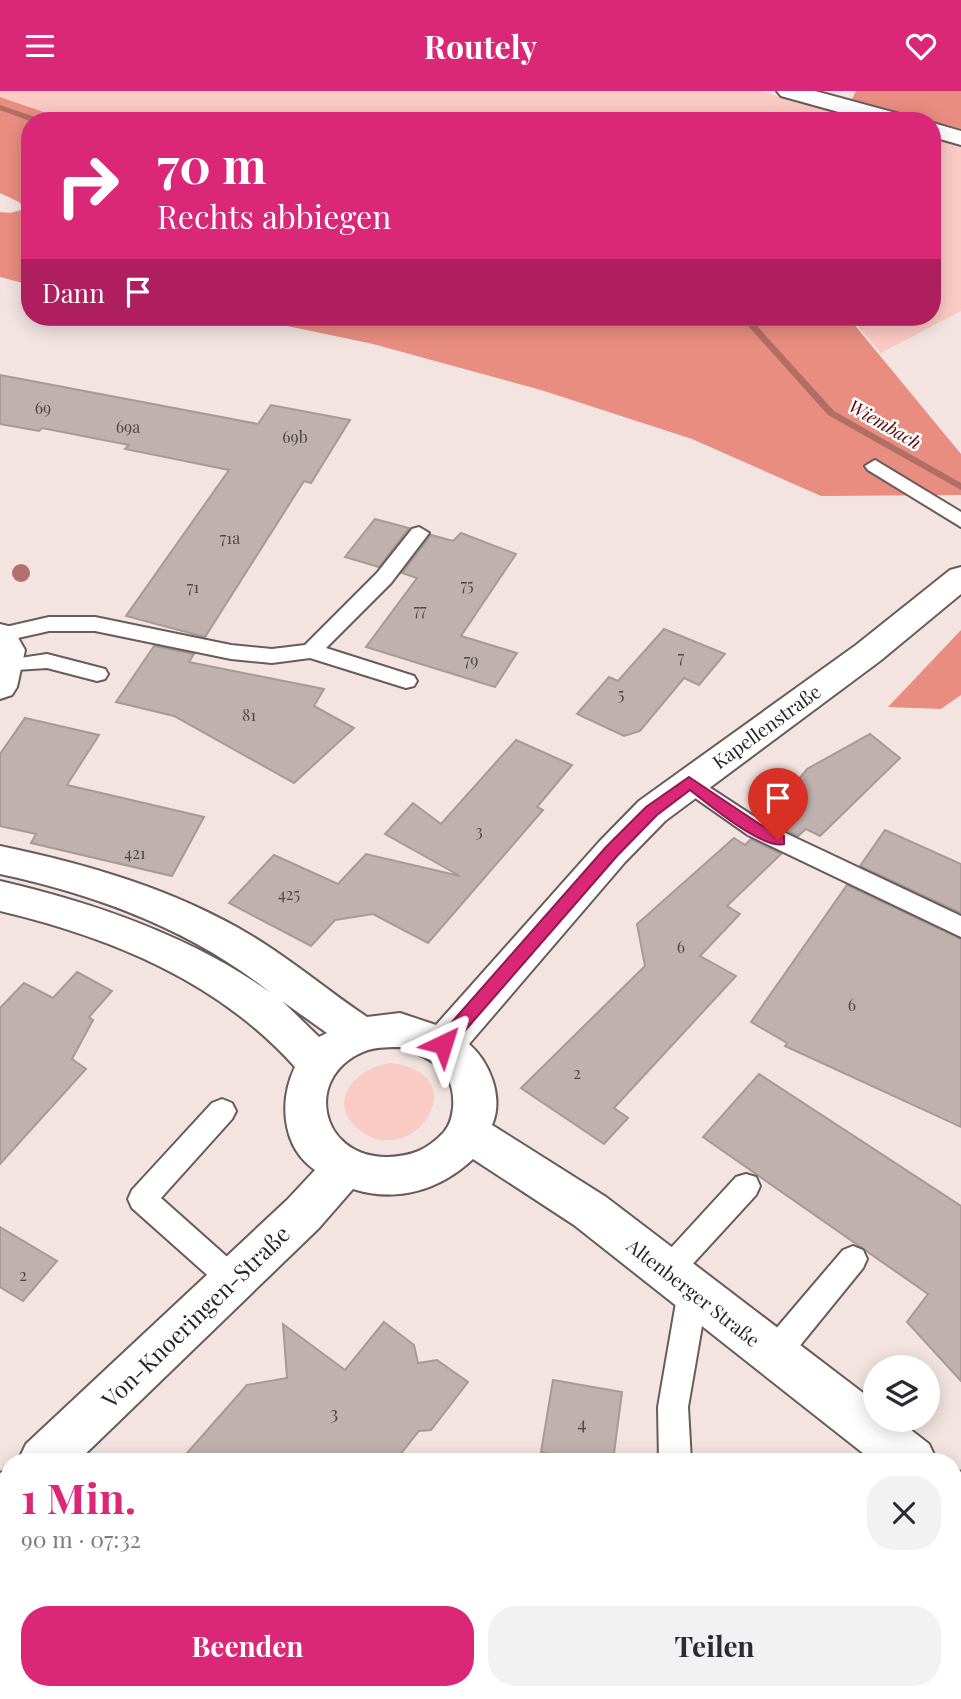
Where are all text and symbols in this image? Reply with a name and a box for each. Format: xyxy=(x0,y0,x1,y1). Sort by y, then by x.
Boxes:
text: Routely xyxy=(424,24,537,67)
icon: menu xyxy=(21,27,59,65)
icon: heart xyxy=(902,27,940,65)
text: 70 m xyxy=(157,131,267,196)
icon: right xyxy=(42,140,133,231)
text: Rechts abbiegen xyxy=(157,194,391,237)
icon: arrive xyxy=(119,273,157,311)
text: Dann xyxy=(42,275,105,310)
water label: Wiembach xyxy=(844,394,926,454)
house number: 69 xyxy=(35,397,51,418)
house number: 69a xyxy=(116,416,140,437)
house number: 69b xyxy=(282,426,308,447)
house number: 71a xyxy=(220,527,240,548)
house number: 75 xyxy=(460,574,474,595)
house number: 71 xyxy=(187,576,199,597)
house number: 77 xyxy=(414,599,427,620)
house number: 7 xyxy=(678,646,685,667)
house number: 79 xyxy=(464,649,478,670)
street label: Kapellenstraße xyxy=(707,678,825,774)
house number: 5 xyxy=(618,683,624,704)
house number: 81 xyxy=(242,704,256,725)
pin xyxy=(748,768,808,840)
icon: arrive xyxy=(759,779,797,817)
house number: 3 xyxy=(475,820,483,841)
house number: 421 xyxy=(124,842,146,863)
house number: 425 xyxy=(278,883,300,904)
house number: 6 xyxy=(677,936,685,957)
house number: 6 xyxy=(848,994,856,1015)
position arrow xyxy=(406,1007,480,1081)
house number: 2 xyxy=(573,1062,581,1083)
street label: Von-Knoeringen-Straße xyxy=(94,1218,296,1415)
street label: Altenberger Straße xyxy=(621,1231,766,1352)
house number: 2 xyxy=(19,1264,27,1285)
map controls xyxy=(863,1355,940,1432)
button: layers xyxy=(863,1355,940,1432)
house number: 3 xyxy=(330,1399,338,1425)
house number: 4 xyxy=(577,1409,587,1435)
text: 1 Min. xyxy=(21,1469,136,1525)
button: close xyxy=(867,1476,941,1550)
text: 90 m · 07:32 xyxy=(21,1523,141,1554)
button: Beenden xyxy=(21,1606,474,1686)
button: Teilen xyxy=(488,1606,941,1686)

